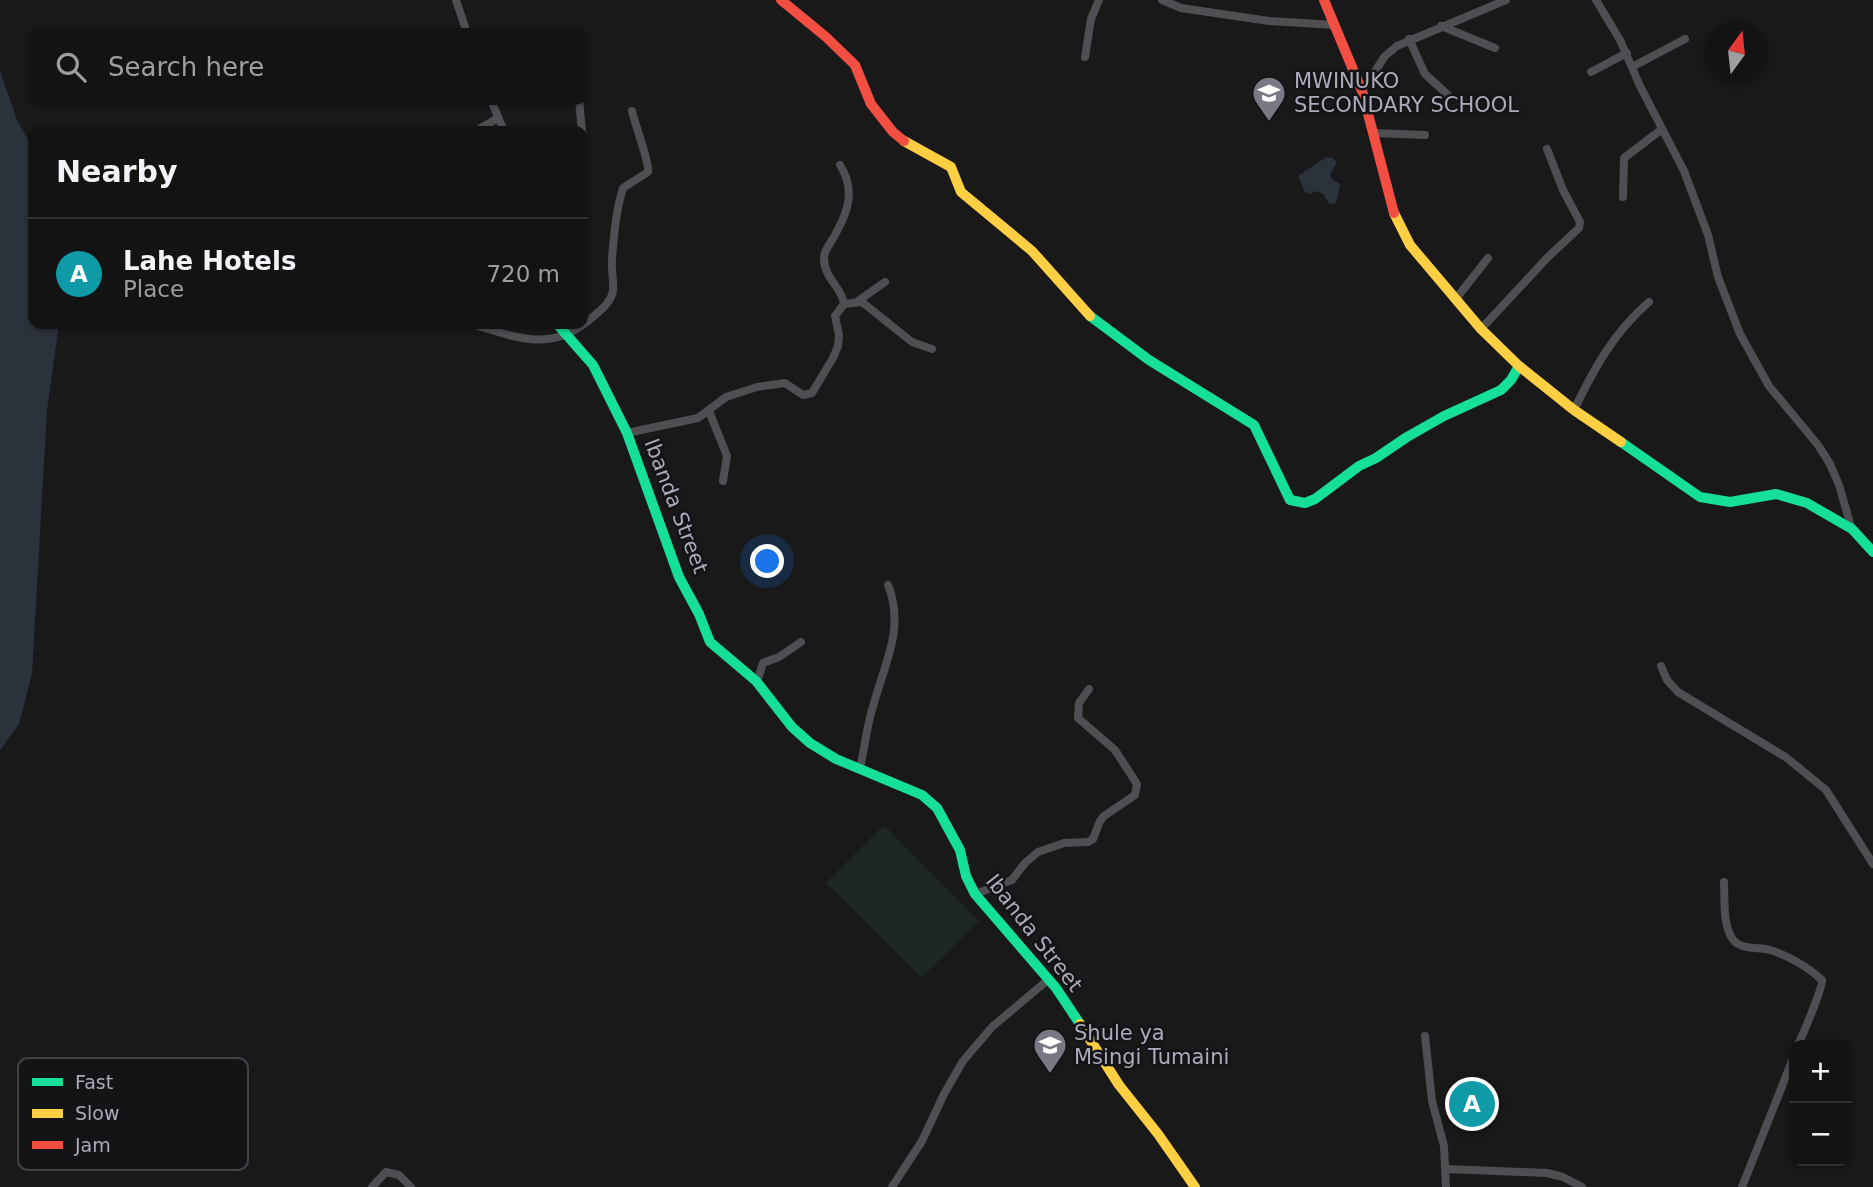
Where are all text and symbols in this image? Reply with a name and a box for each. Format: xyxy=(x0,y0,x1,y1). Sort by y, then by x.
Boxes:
north arrow xyxy=(1705,21,1768,84)
search box xyxy=(28,28,588,105)
icon: search xyxy=(52,48,90,86)
text: Search here xyxy=(108,52,264,82)
place label: MWINUKO SECONDARY SCHOOL xyxy=(1294,69,1519,117)
school or university icon: MWINUKO SECONDARY SCHOOL xyxy=(1250,74,1288,123)
text: Nearby xyxy=(56,154,178,189)
text: Lahe Hotels xyxy=(123,246,296,276)
text: A xyxy=(70,261,88,287)
text: 720 m xyxy=(486,261,560,287)
text: Place xyxy=(123,276,184,302)
street label: Ibanda Street xyxy=(639,435,713,577)
your location xyxy=(750,544,784,578)
street label: Ibanda Street xyxy=(981,870,1087,996)
place label: Shule ya Msingi Tumaini xyxy=(1074,1021,1229,1069)
school or university icon: Shule ya Msingi Tumaini xyxy=(1031,1026,1069,1075)
map controls xyxy=(1789,1040,1852,1166)
button: + xyxy=(1789,1040,1852,1103)
legend xyxy=(18,1058,248,1170)
text: Fast xyxy=(75,1071,113,1093)
pin: A xyxy=(1449,1078,1495,1130)
text: Slow xyxy=(75,1102,120,1124)
button: − xyxy=(1789,1103,1852,1166)
text: Jam xyxy=(74,1134,111,1156)

